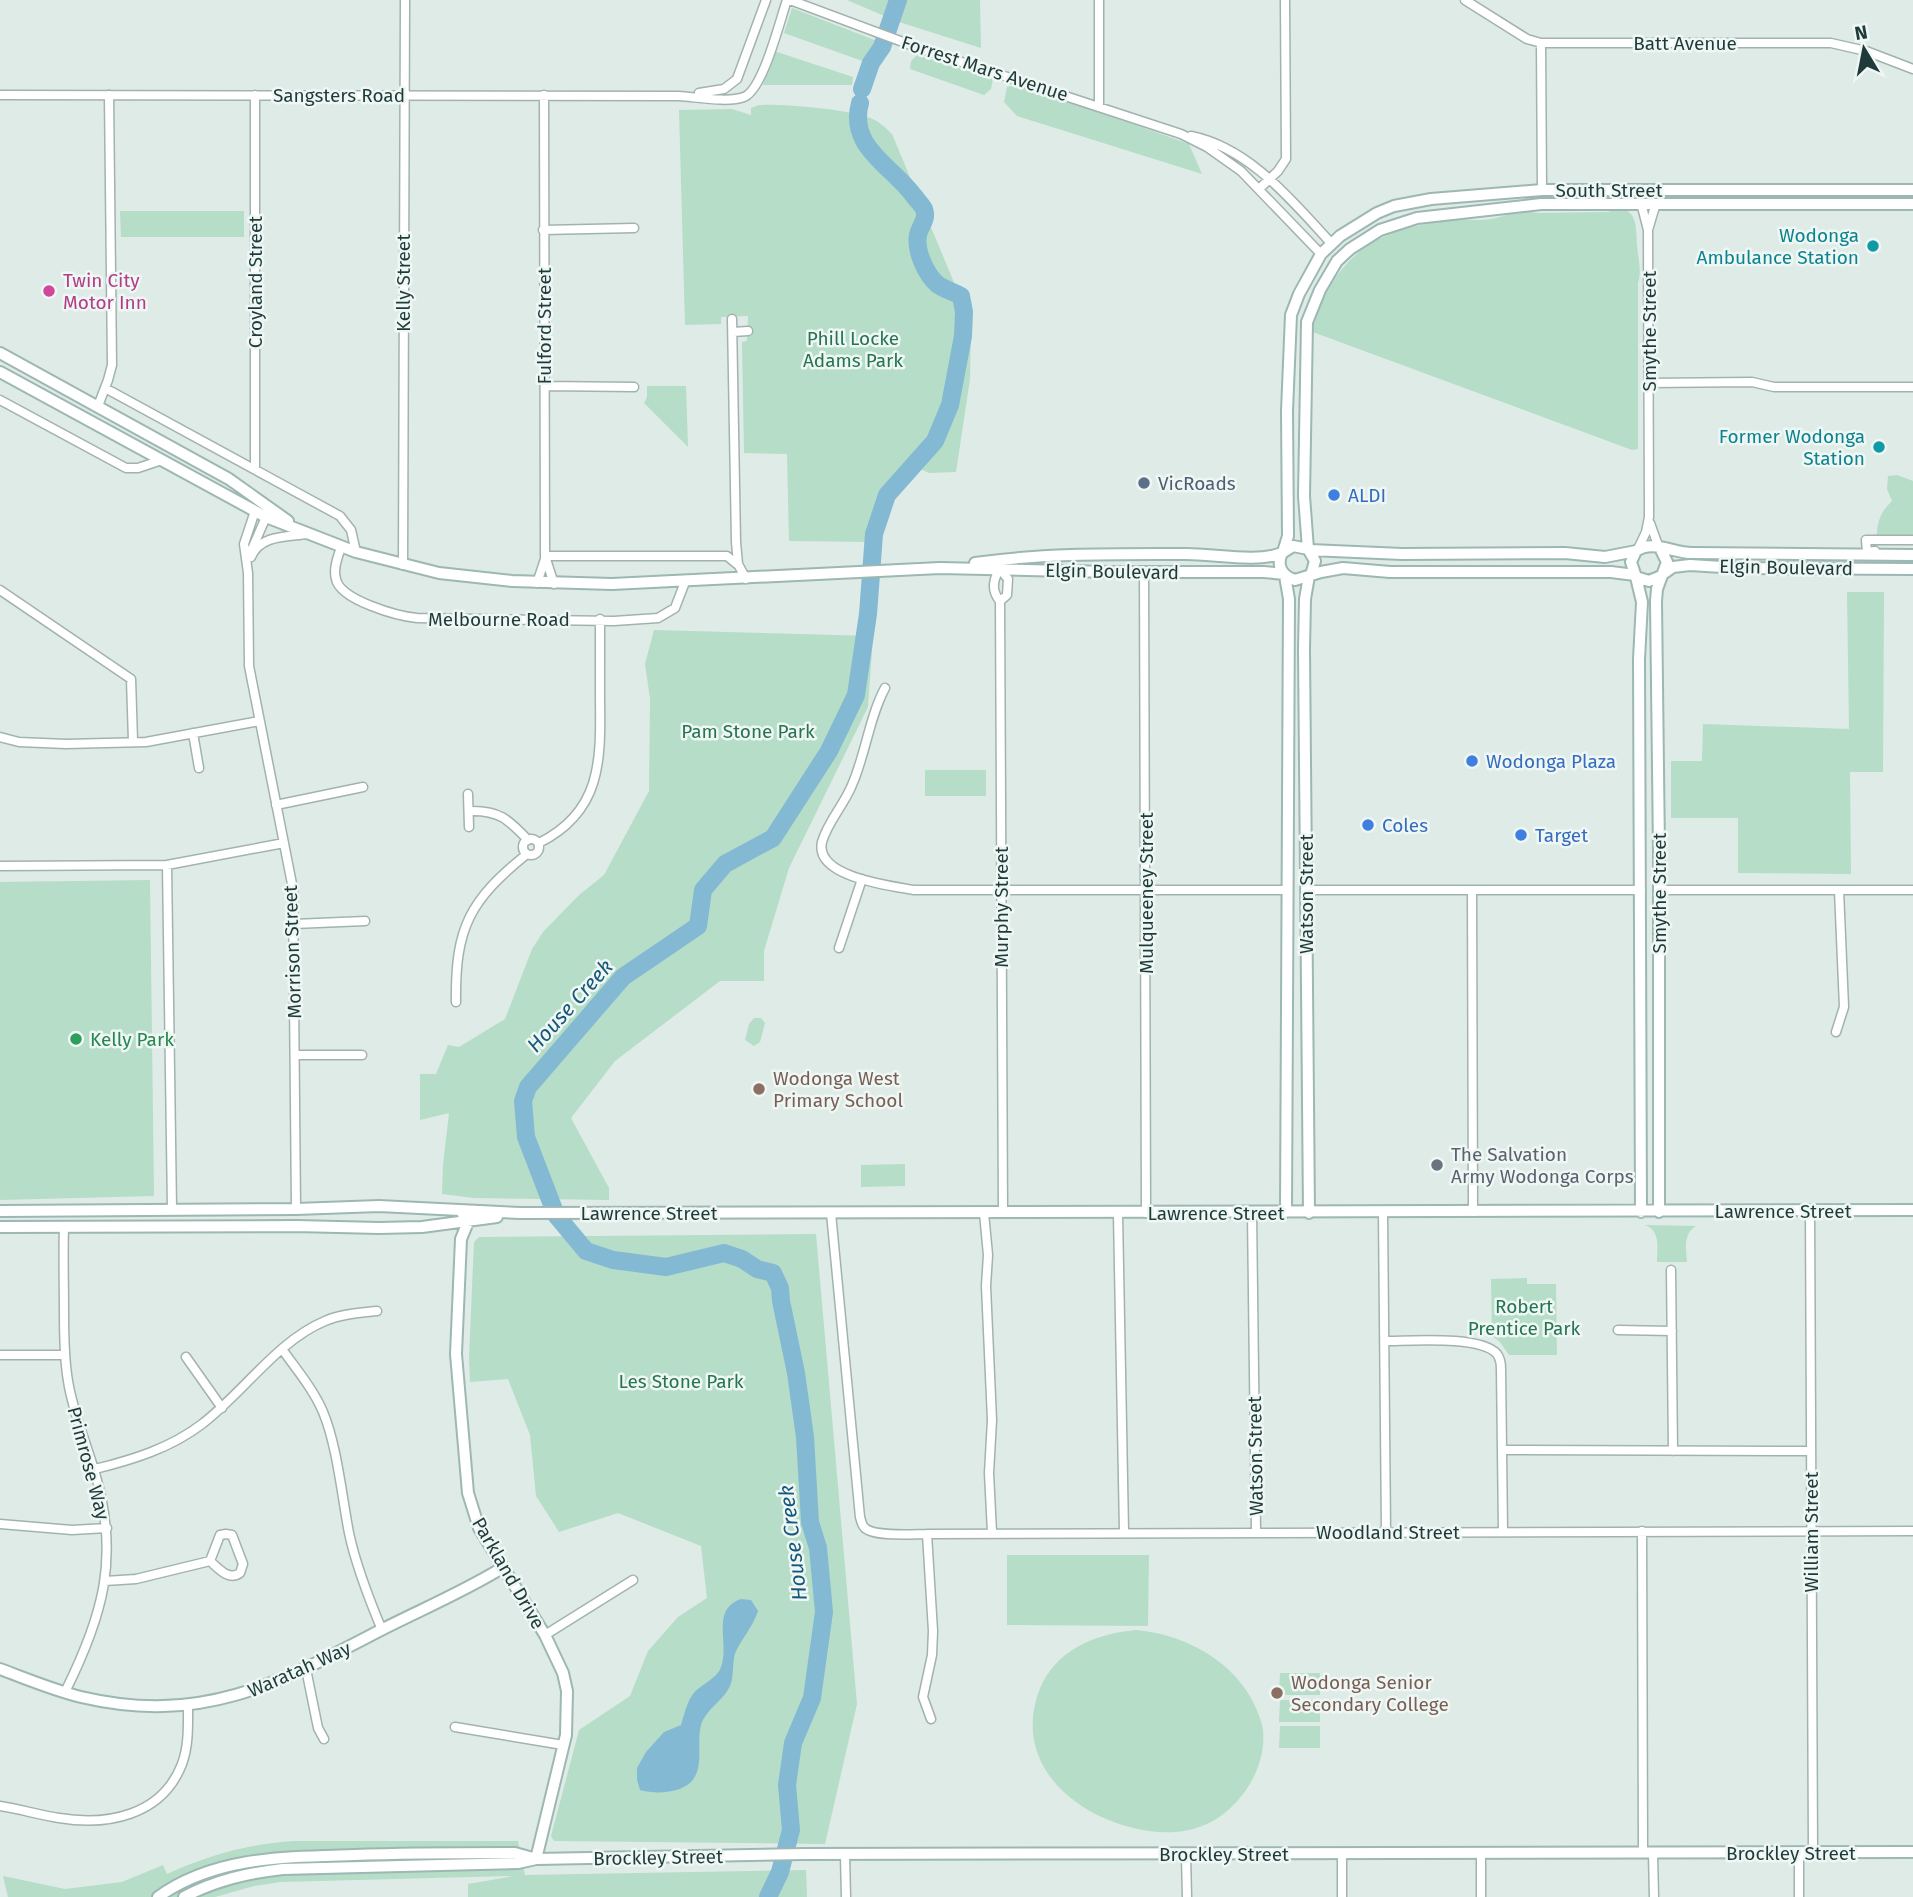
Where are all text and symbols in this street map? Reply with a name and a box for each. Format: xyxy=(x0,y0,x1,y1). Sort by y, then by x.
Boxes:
north arrow xyxy=(1829,14,1899,84)
text: N xyxy=(1853,20,1869,45)
street label: Forrest Mars Avenue xyxy=(898,31,1071,106)
street label: Batt Avenue xyxy=(1633,32,1737,55)
street label: Sangsters Road xyxy=(273,84,405,107)
street label: South Street xyxy=(1555,179,1663,202)
street label: Croyland Street xyxy=(244,216,267,348)
place label: Wodonga Ambulance Station xyxy=(1697,224,1859,269)
street label: Kelly Street xyxy=(392,234,415,332)
marker: Wodonga Ambulance Station xyxy=(1865,238,1881,254)
street label: Fulford Street xyxy=(533,267,556,385)
place label: Twin City Motor Inn xyxy=(63,269,147,314)
street label: Smythe Street xyxy=(1638,270,1661,391)
marker: Twin City Motor Inn xyxy=(41,283,57,299)
park label: Phill Locke Adams Park xyxy=(803,327,903,372)
place label: Former Wodonga Station xyxy=(1719,425,1865,470)
marker: Former Wodonga Station xyxy=(1871,439,1887,455)
place label: VicRoads xyxy=(1158,472,1236,495)
marker: VicRoads xyxy=(1136,475,1152,491)
place label: ALDI xyxy=(1348,484,1386,507)
marker: ALDI xyxy=(1326,487,1342,503)
street label: Elgin Boulevard xyxy=(1719,555,1853,580)
street label: Elgin Boulevard xyxy=(1045,559,1179,584)
street label: Melbourne Road xyxy=(428,608,570,631)
park label: Pam Stone Park xyxy=(681,720,815,743)
place label: Wodonga Plaza xyxy=(1486,750,1616,773)
marker: Wodonga Plaza xyxy=(1464,753,1480,769)
street label: Mulqueeney Street xyxy=(1135,812,1158,974)
place label: Coles xyxy=(1382,814,1428,837)
marker: Coles xyxy=(1360,817,1376,833)
place label: Target xyxy=(1535,824,1588,847)
marker: Target xyxy=(1513,827,1529,843)
street label: Smythe Street xyxy=(1648,832,1671,953)
street label: Watson Street xyxy=(1295,834,1318,954)
street label: Murphy Street xyxy=(990,846,1013,968)
street label: Morrison Street xyxy=(279,885,306,1019)
water label: House Creek xyxy=(521,954,619,1058)
place label: Kelly Park xyxy=(90,1028,174,1051)
marker: Kelly Park xyxy=(68,1031,84,1047)
place label: Wodonga West Primary School xyxy=(773,1067,903,1112)
marker: Wodonga West Primary School xyxy=(751,1081,767,1097)
place label: The Salvation Army Wodonga Corps xyxy=(1451,1143,1634,1188)
marker: The Salvation Army Wodonga Corps xyxy=(1429,1157,1445,1173)
street label: Lawrence Street xyxy=(1714,1200,1852,1223)
street label: Lawrence Street xyxy=(580,1202,718,1225)
street label: Lawrence Street xyxy=(1147,1202,1285,1225)
park label: Robert Prentice Park xyxy=(1468,1295,1581,1340)
park label: Les Stone Park xyxy=(618,1370,744,1393)
street label: Watson Street xyxy=(1243,1396,1268,1516)
street label: Primrose Way xyxy=(62,1404,115,1523)
street label: William Street xyxy=(1800,1471,1823,1592)
water label: House Creek xyxy=(773,1484,813,1602)
street label: Parkland Drive xyxy=(467,1513,550,1633)
street label: Woodland Street xyxy=(1316,1521,1460,1544)
street label: Waratah Way xyxy=(244,1636,355,1702)
place label: Wodonga Senior Secondary College xyxy=(1291,1671,1449,1716)
marker: Wodonga Senior Secondary College xyxy=(1269,1685,1285,1701)
street label: Brockley Street xyxy=(1726,1842,1856,1865)
street label: Brockley Street xyxy=(1159,1843,1289,1866)
street label: Brockley Street xyxy=(593,1845,723,1870)

